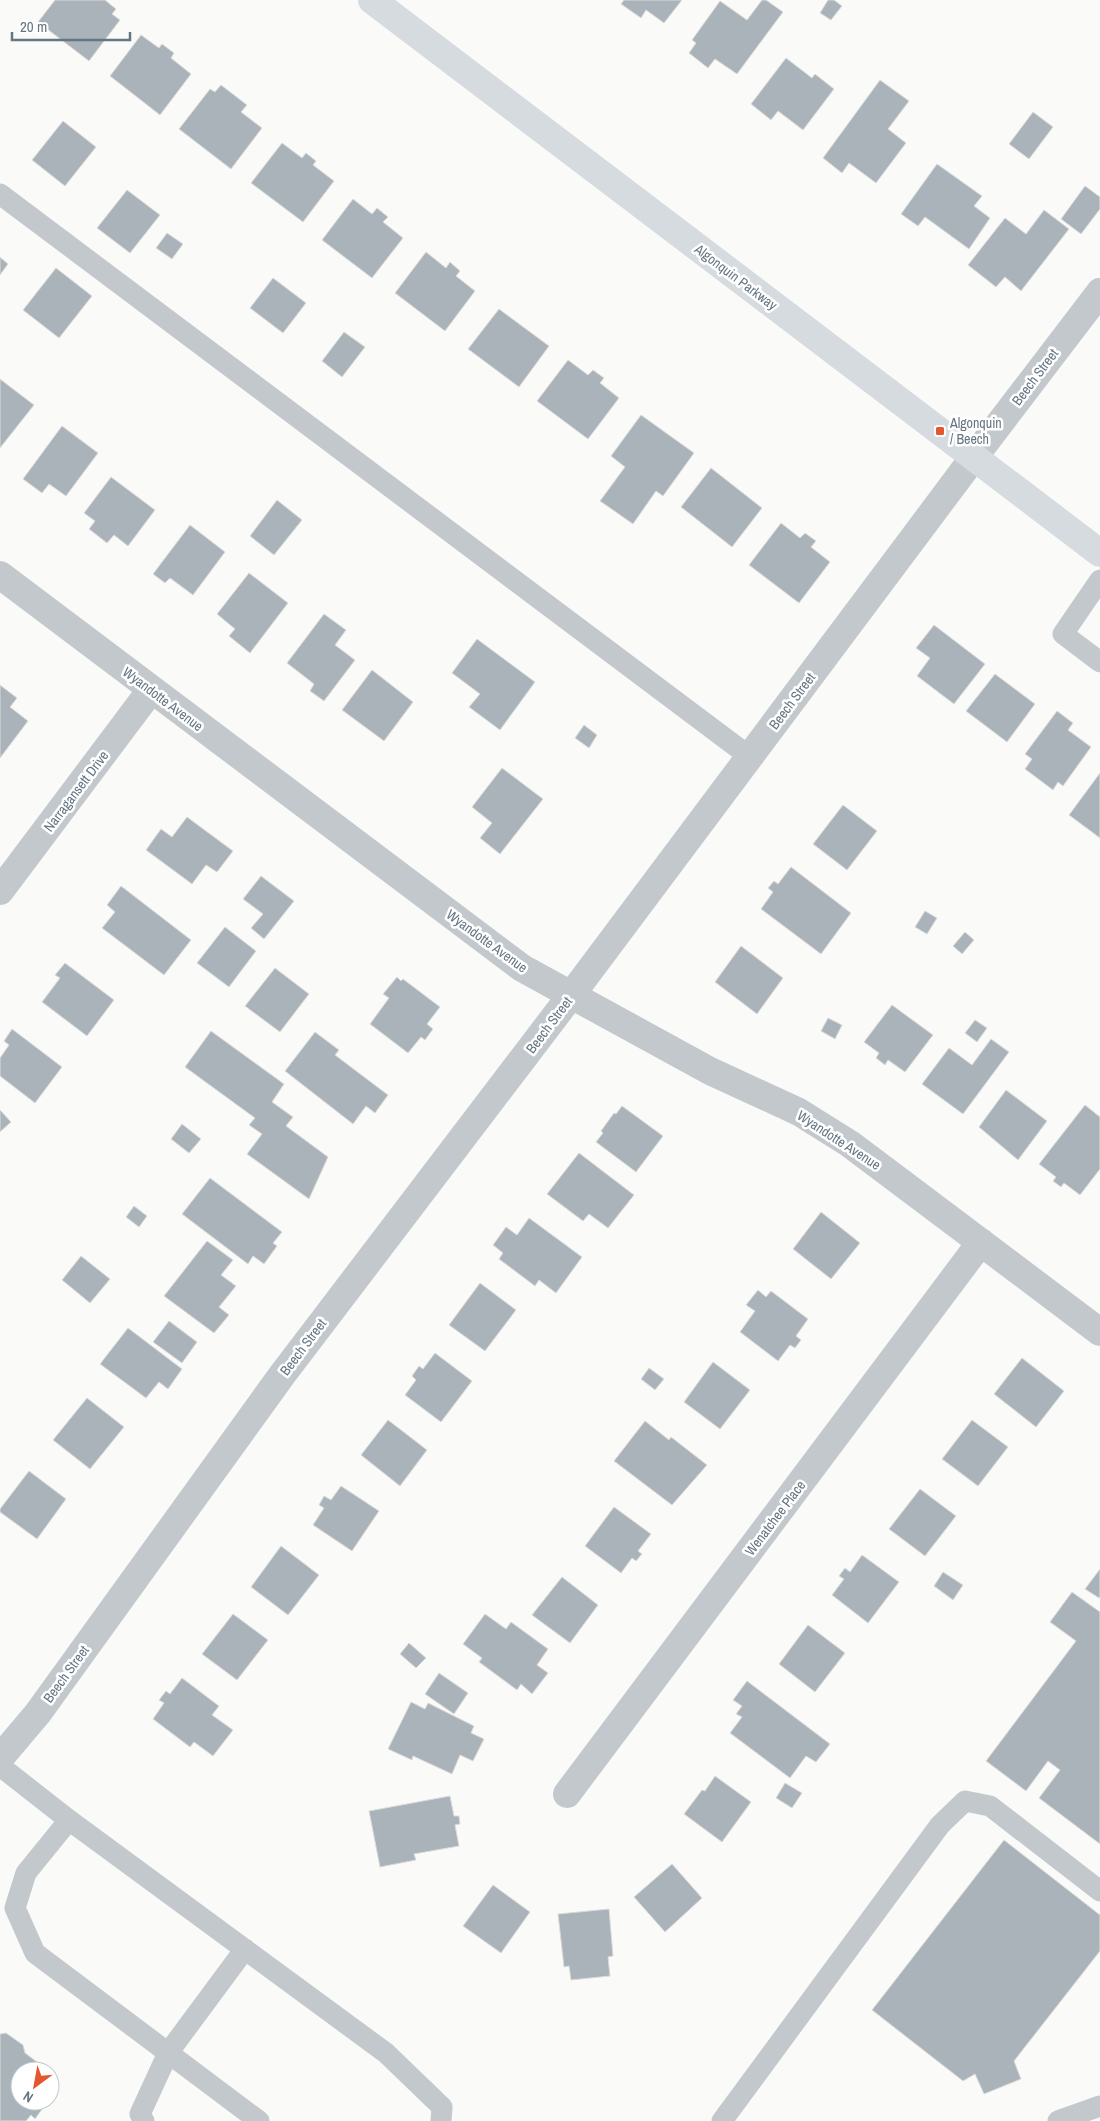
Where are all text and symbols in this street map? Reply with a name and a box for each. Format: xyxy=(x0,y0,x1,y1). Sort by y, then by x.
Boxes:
scale bar xyxy=(12,10,130,42)
text: 20 m xyxy=(20,16,47,37)
street label: Algonquin Parkway xyxy=(690,239,781,314)
street label: Beech Street xyxy=(1008,345,1062,409)
place label: Algonquin / Beech xyxy=(949,414,1002,448)
marker: Algonquin / Beech xyxy=(934,425,946,437)
street label: Wyandotte Avenue xyxy=(119,663,207,735)
street label: Beech Street xyxy=(765,669,819,733)
street label: Narragansett Drive xyxy=(40,747,112,835)
street label: Wyandotte Avenue xyxy=(443,905,531,977)
street label: Beech Street xyxy=(522,993,576,1057)
street label: Wyandotte Avenue xyxy=(794,1106,884,1174)
street label: Beech Street xyxy=(276,1315,330,1379)
street label: Wenatchee Place xyxy=(741,1477,809,1559)
street label: Beech Street xyxy=(39,1642,93,1706)
north arrow xyxy=(10,2061,60,2111)
text: N xyxy=(20,2087,36,2107)

